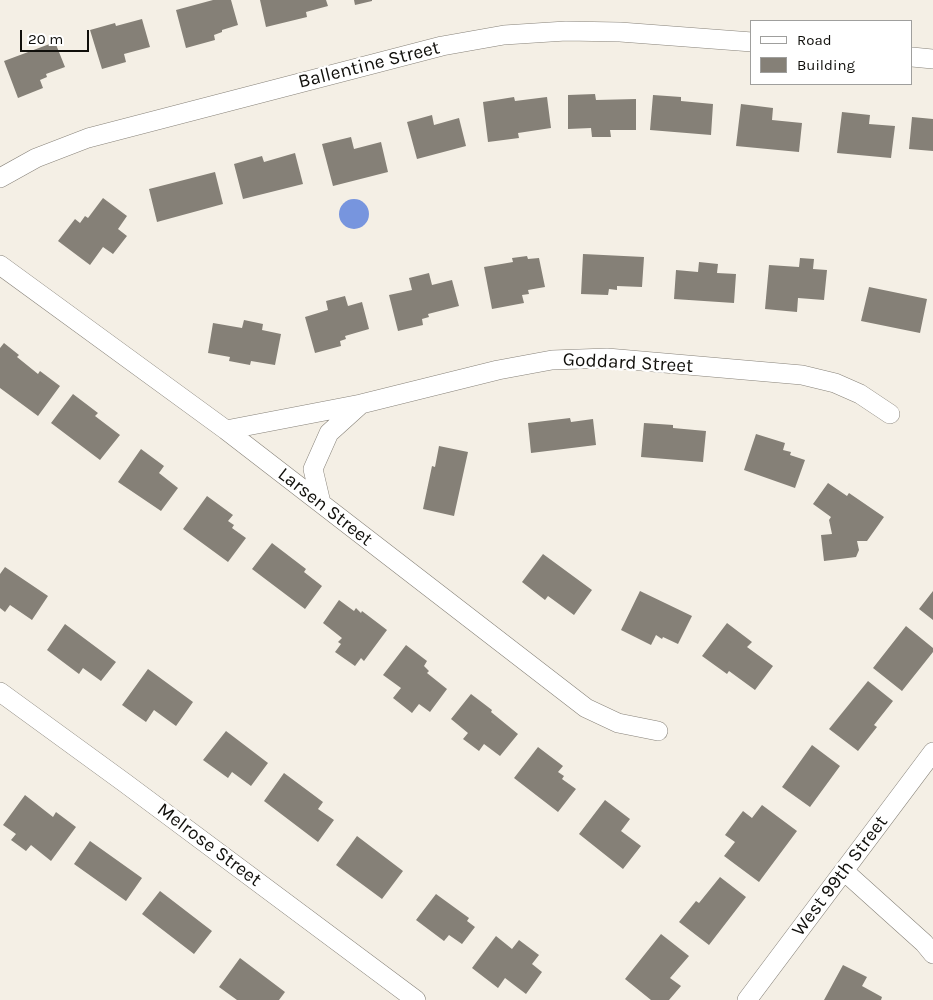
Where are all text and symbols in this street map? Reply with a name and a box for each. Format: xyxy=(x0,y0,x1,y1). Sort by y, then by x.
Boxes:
scale bar xyxy=(22,20,91,52)
legend xyxy=(750,20,913,85)
text: 20 m xyxy=(28,30,63,48)
text: Road xyxy=(797,31,832,49)
street label: Ballentine Street xyxy=(296,36,442,94)
text: Building xyxy=(797,56,855,74)
street label: Goddard Street xyxy=(562,348,694,378)
street label: Larsen Street xyxy=(273,463,377,551)
street label: Melrose Street xyxy=(152,798,266,892)
street label: West 99th Street xyxy=(787,811,893,941)

